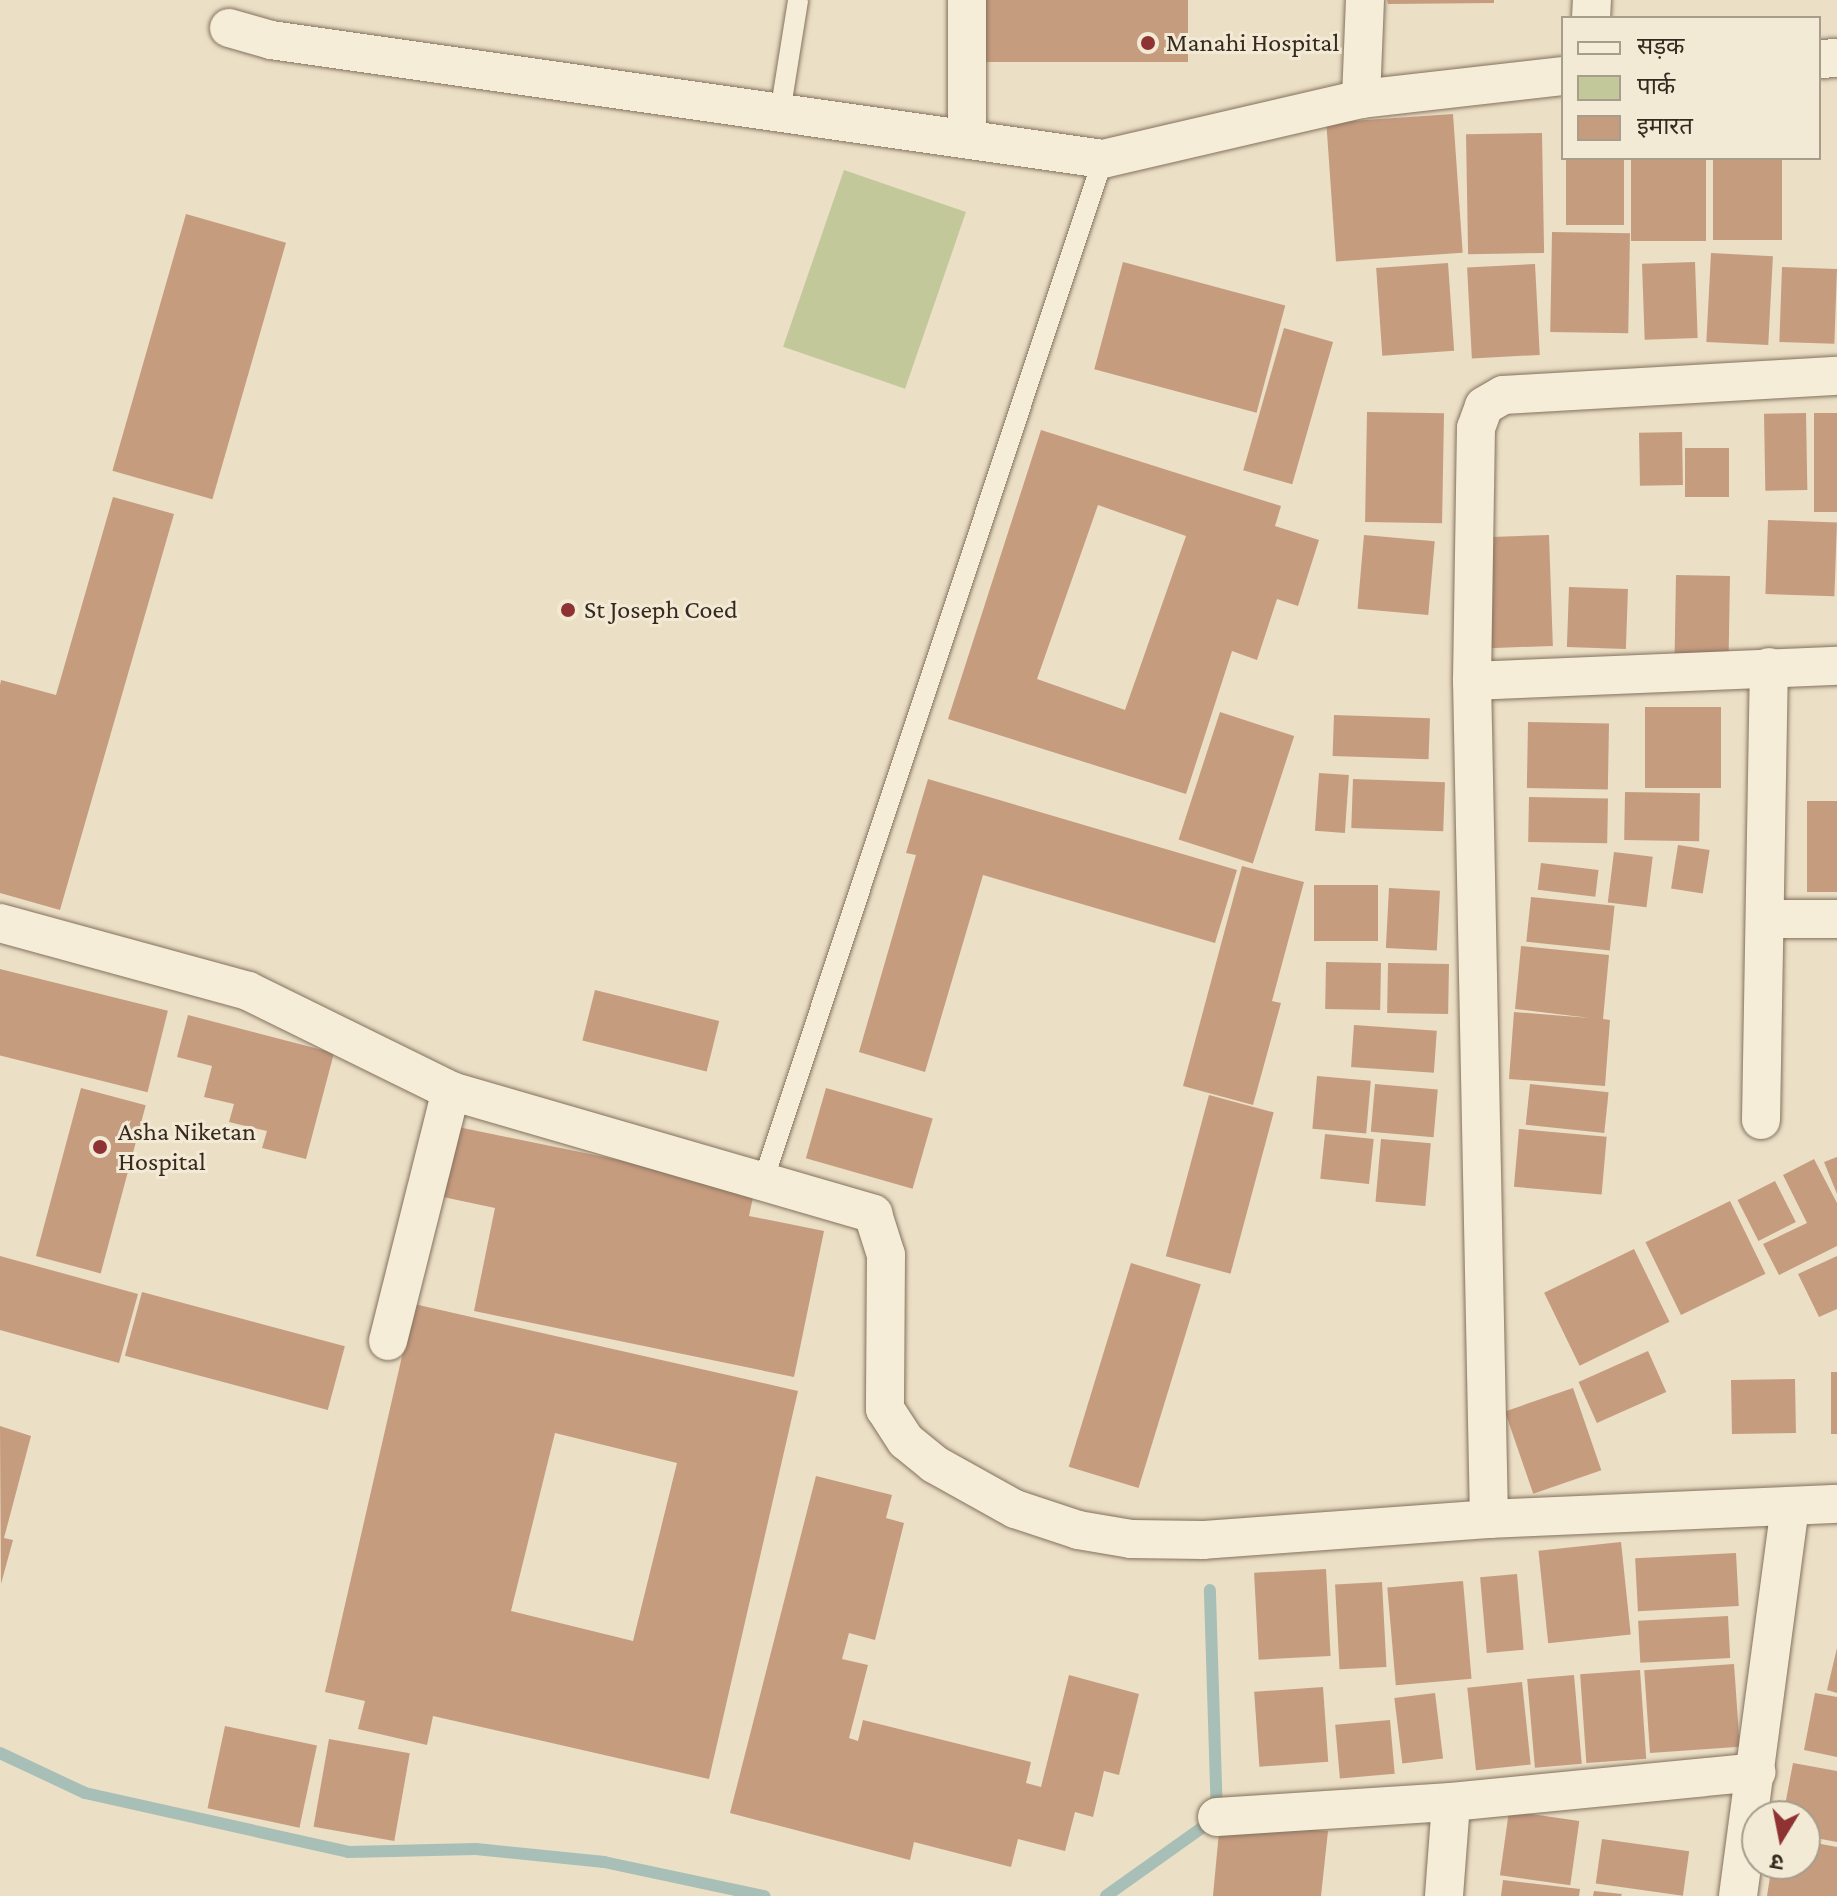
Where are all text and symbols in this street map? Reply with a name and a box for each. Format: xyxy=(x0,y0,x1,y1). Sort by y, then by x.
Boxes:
legend xyxy=(1561,16,1821,160)
place label: Manahi Hospital xyxy=(1166,27,1339,59)
marker: Manahi Hospital xyxy=(1137,32,1159,54)
text: सड़क xyxy=(1637,32,1685,59)
text: पार्क xyxy=(1637,72,1675,99)
text: इमारत xyxy=(1637,112,1693,139)
place label: St Joseph Coed xyxy=(584,594,738,626)
marker: St Joseph Coed xyxy=(559,601,577,619)
place label: Asha Niketan Hospital xyxy=(118,1116,256,1178)
marker: Asha Niketan Hospital xyxy=(89,1136,111,1158)
north arrow xyxy=(1741,1800,1821,1880)
text: उ xyxy=(1769,1849,1786,1876)

